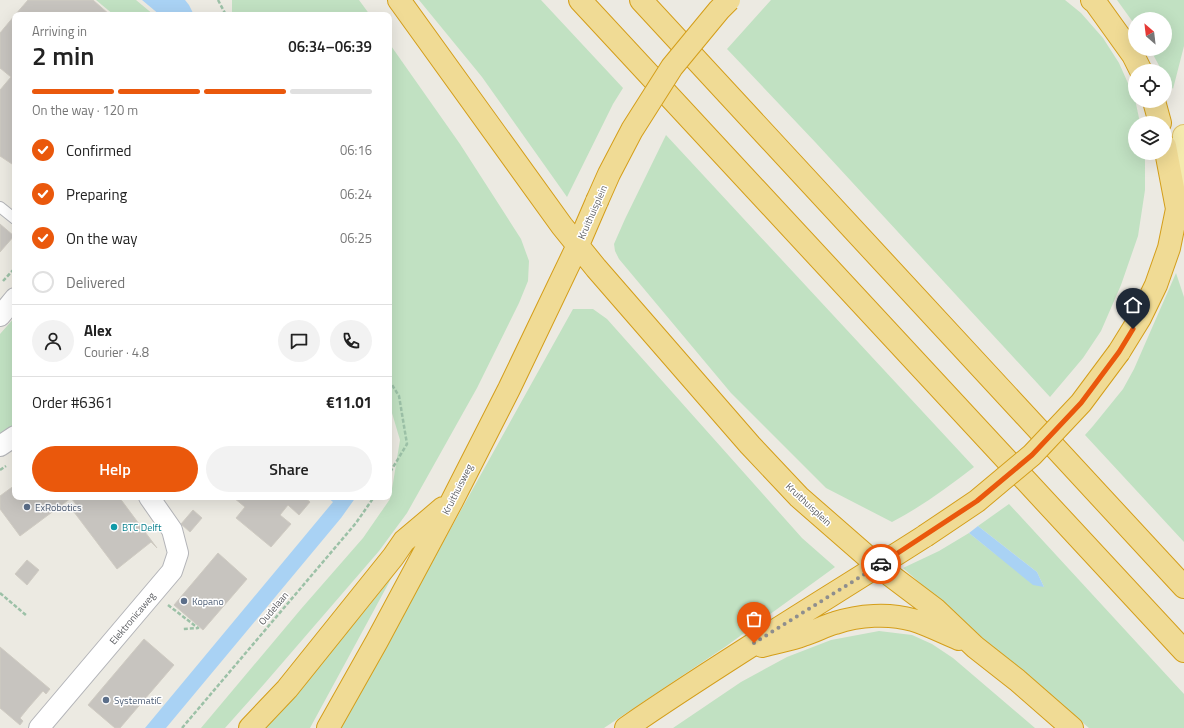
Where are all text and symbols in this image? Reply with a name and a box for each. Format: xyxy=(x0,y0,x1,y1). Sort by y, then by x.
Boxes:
north arrow xyxy=(1128,12,1172,56)
map controls xyxy=(1128,12,1172,160)
text: Arriving in xyxy=(32,21,87,41)
text: 06:34–06:39 xyxy=(288,35,372,58)
text: 2 min xyxy=(32,36,95,75)
button: locate xyxy=(1128,64,1172,108)
text: On the way · 120 m xyxy=(32,100,138,120)
button: layers xyxy=(1128,116,1172,160)
icon: check xyxy=(32,139,54,161)
text: Confirmed xyxy=(66,139,131,162)
text: 06:16 xyxy=(340,140,372,160)
icon: check xyxy=(32,183,54,205)
text: Preparing xyxy=(66,183,127,206)
street label: Kruithuisplein xyxy=(574,183,611,242)
text: 06:24 xyxy=(340,184,372,204)
icon: check xyxy=(32,227,54,249)
text: On the way xyxy=(66,227,138,250)
text: 06:25 xyxy=(340,228,372,248)
text: Delivered xyxy=(66,271,125,294)
pin xyxy=(1116,288,1150,329)
icon: home xyxy=(1122,294,1144,316)
text: Alex xyxy=(84,319,112,342)
button: person xyxy=(32,320,74,362)
button: chat xyxy=(278,320,320,362)
button: phone xyxy=(330,320,372,362)
text: Courier · 4.8 xyxy=(84,342,149,362)
text: Order #6361 xyxy=(32,391,113,414)
text: €11.01 xyxy=(326,391,372,414)
button: Help xyxy=(32,446,198,492)
button: Share xyxy=(206,446,372,492)
street label: Kruithuisweg xyxy=(438,461,477,517)
street label: Kruithuisplein xyxy=(782,479,835,530)
place label: ExRobotics xyxy=(35,500,82,515)
marker: ExRobotics xyxy=(22,502,32,512)
place label: BTC Delft xyxy=(122,520,162,535)
marker: BTC Delft xyxy=(109,522,119,532)
courier xyxy=(861,544,901,584)
icon: car xyxy=(870,553,892,575)
street label: Oudelaan xyxy=(255,588,292,628)
street label: Elektronicaweg xyxy=(106,589,159,648)
place label: Kopano xyxy=(192,594,224,609)
marker: Kopano xyxy=(179,596,189,606)
pin xyxy=(737,602,771,643)
icon: bag xyxy=(743,608,765,630)
place label: SystematiC xyxy=(114,693,162,708)
marker: SystematiC xyxy=(101,695,111,705)

